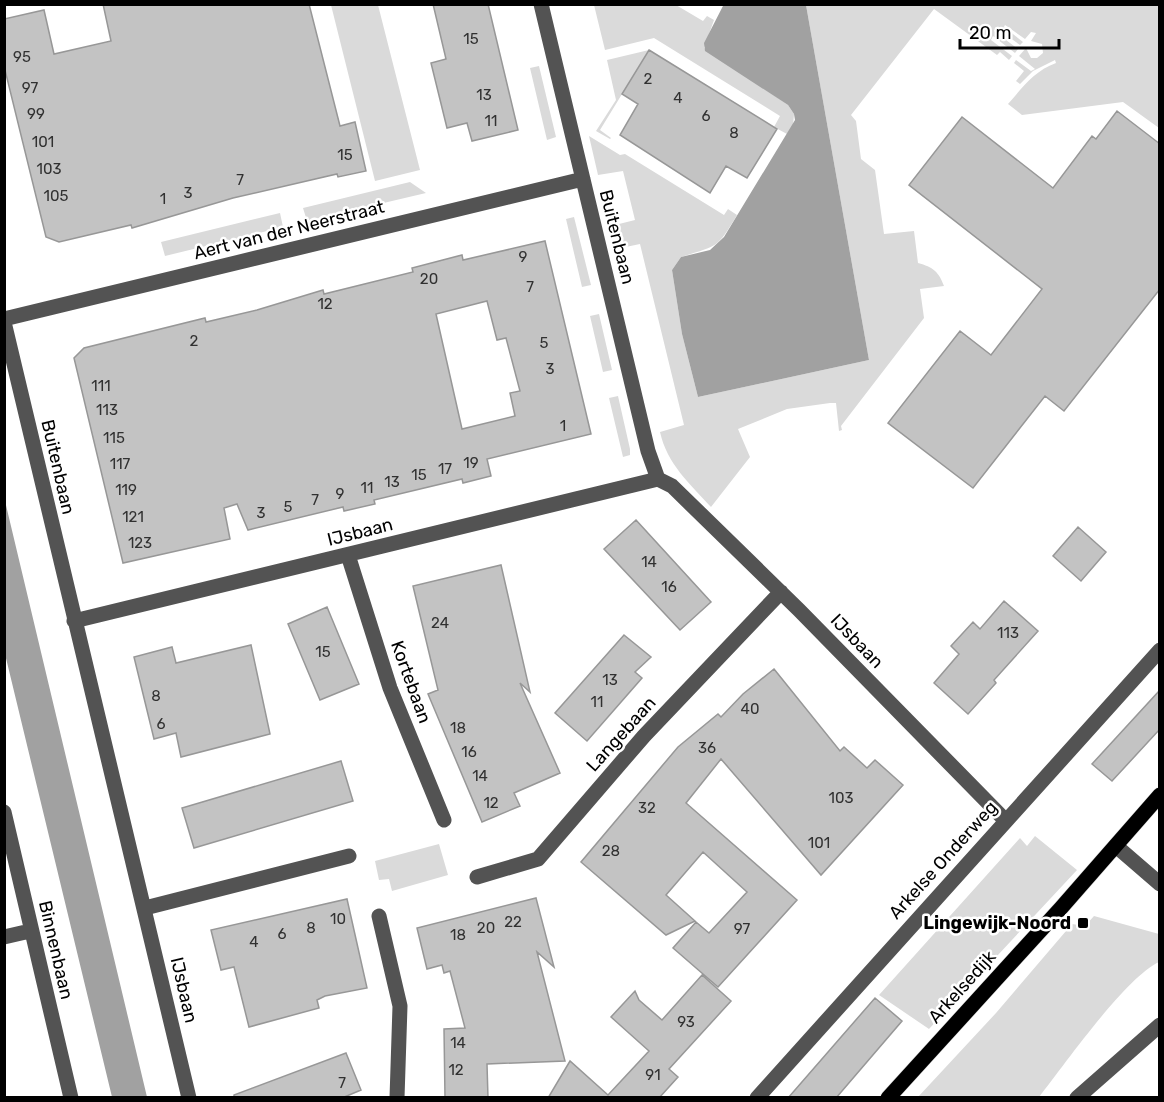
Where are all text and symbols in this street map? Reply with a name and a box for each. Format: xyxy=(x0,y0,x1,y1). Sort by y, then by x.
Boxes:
scale bar xyxy=(960,12,1059,50)
text: 20 m xyxy=(969,22,1011,44)
house number: 15 xyxy=(463,30,479,48)
house number: 95 xyxy=(13,48,31,66)
house number: 2 xyxy=(644,70,653,88)
house number: 97 xyxy=(22,79,39,97)
house number: 13 xyxy=(476,86,492,104)
house number: 4 xyxy=(673,89,683,107)
house number: 99 xyxy=(27,105,45,123)
house number: 6 xyxy=(701,107,711,125)
house number: 11 xyxy=(485,112,497,130)
house number: 8 xyxy=(729,124,739,142)
house number: 101 xyxy=(32,133,54,151)
house number: 15 xyxy=(337,146,353,164)
house number: 103 xyxy=(37,160,61,178)
house number: 7 xyxy=(236,171,244,189)
house number: 3 xyxy=(183,184,193,202)
house number: 105 xyxy=(44,187,69,205)
street label: Buitenbaan xyxy=(595,187,639,287)
house number: 1 xyxy=(160,190,166,208)
street label: Aert van der Neerstraat xyxy=(191,196,387,264)
house number: 9 xyxy=(519,248,528,266)
house number: 20 xyxy=(420,270,438,288)
house number: 7 xyxy=(526,278,534,296)
house number: 12 xyxy=(317,295,333,313)
house number: 2 xyxy=(190,332,199,350)
house number: 5 xyxy=(540,334,549,352)
house number: 3 xyxy=(545,360,555,378)
house number: 111 xyxy=(91,377,111,395)
house number: 113 xyxy=(96,401,118,419)
street label: Buitenbaan xyxy=(36,417,80,517)
house number: 1 xyxy=(560,417,566,435)
house number: 115 xyxy=(103,429,125,447)
house number: 19 xyxy=(463,454,479,472)
house number: 117 xyxy=(110,455,131,473)
house number: 17 xyxy=(438,460,452,478)
house number: 15 xyxy=(411,466,427,484)
house number: 13 xyxy=(384,473,400,491)
house number: 11 xyxy=(361,479,373,497)
house number: 119 xyxy=(115,481,137,499)
house number: 9 xyxy=(336,485,345,503)
house number: 7 xyxy=(311,491,319,509)
house number: 5 xyxy=(284,498,293,516)
house number: 3 xyxy=(256,504,266,522)
house number: 121 xyxy=(122,508,144,526)
street label: IJsbaan xyxy=(325,513,395,551)
house number: 123 xyxy=(128,534,152,552)
house number: 14 xyxy=(641,553,657,571)
house number: 16 xyxy=(661,578,677,596)
street label: IJsbaan xyxy=(826,609,888,673)
house number: 24 xyxy=(431,614,449,632)
house number: 113 xyxy=(997,624,1019,642)
street label: Kortebaan xyxy=(386,638,436,726)
house number: 15 xyxy=(315,643,331,661)
house number: 13 xyxy=(602,671,618,689)
house number: 8 xyxy=(151,687,161,705)
street label: Langebaan xyxy=(582,692,660,776)
house number: 11 xyxy=(591,693,603,711)
house number: 40 xyxy=(741,700,759,718)
house number: 6 xyxy=(156,715,166,733)
house number: 18 xyxy=(450,719,466,737)
house number: 36 xyxy=(698,739,716,757)
house number: 16 xyxy=(461,743,477,761)
house number: 14 xyxy=(472,767,488,785)
house number: 103 xyxy=(829,789,853,807)
house number: 12 xyxy=(483,794,499,812)
street label: Arkelse Onderweg xyxy=(884,796,1002,924)
house number: 32 xyxy=(638,799,656,817)
house number: 101 xyxy=(808,834,830,852)
house number: 28 xyxy=(602,842,620,860)
street label: Binnenbaan xyxy=(34,898,78,1002)
house number: 10 xyxy=(330,910,346,928)
place label: Lingewijk-Noord xyxy=(923,912,1071,934)
house number: 22 xyxy=(504,913,522,931)
marker: Lingewijk-Noord xyxy=(1076,916,1090,930)
house number: 8 xyxy=(306,919,316,937)
house number: 20 xyxy=(477,919,495,937)
house number: 97 xyxy=(734,920,751,938)
house number: 6 xyxy=(277,925,287,943)
house number: 18 xyxy=(450,926,466,944)
house number: 4 xyxy=(249,933,259,951)
street label: Arkelsedijk xyxy=(924,946,1001,1028)
street label: IJsbaan xyxy=(166,955,202,1025)
house number: 93 xyxy=(677,1013,695,1031)
house number: 14 xyxy=(450,1034,466,1052)
house number: 12 xyxy=(448,1061,464,1079)
house number: 91 xyxy=(645,1066,661,1084)
house number: 7 xyxy=(338,1074,346,1092)

